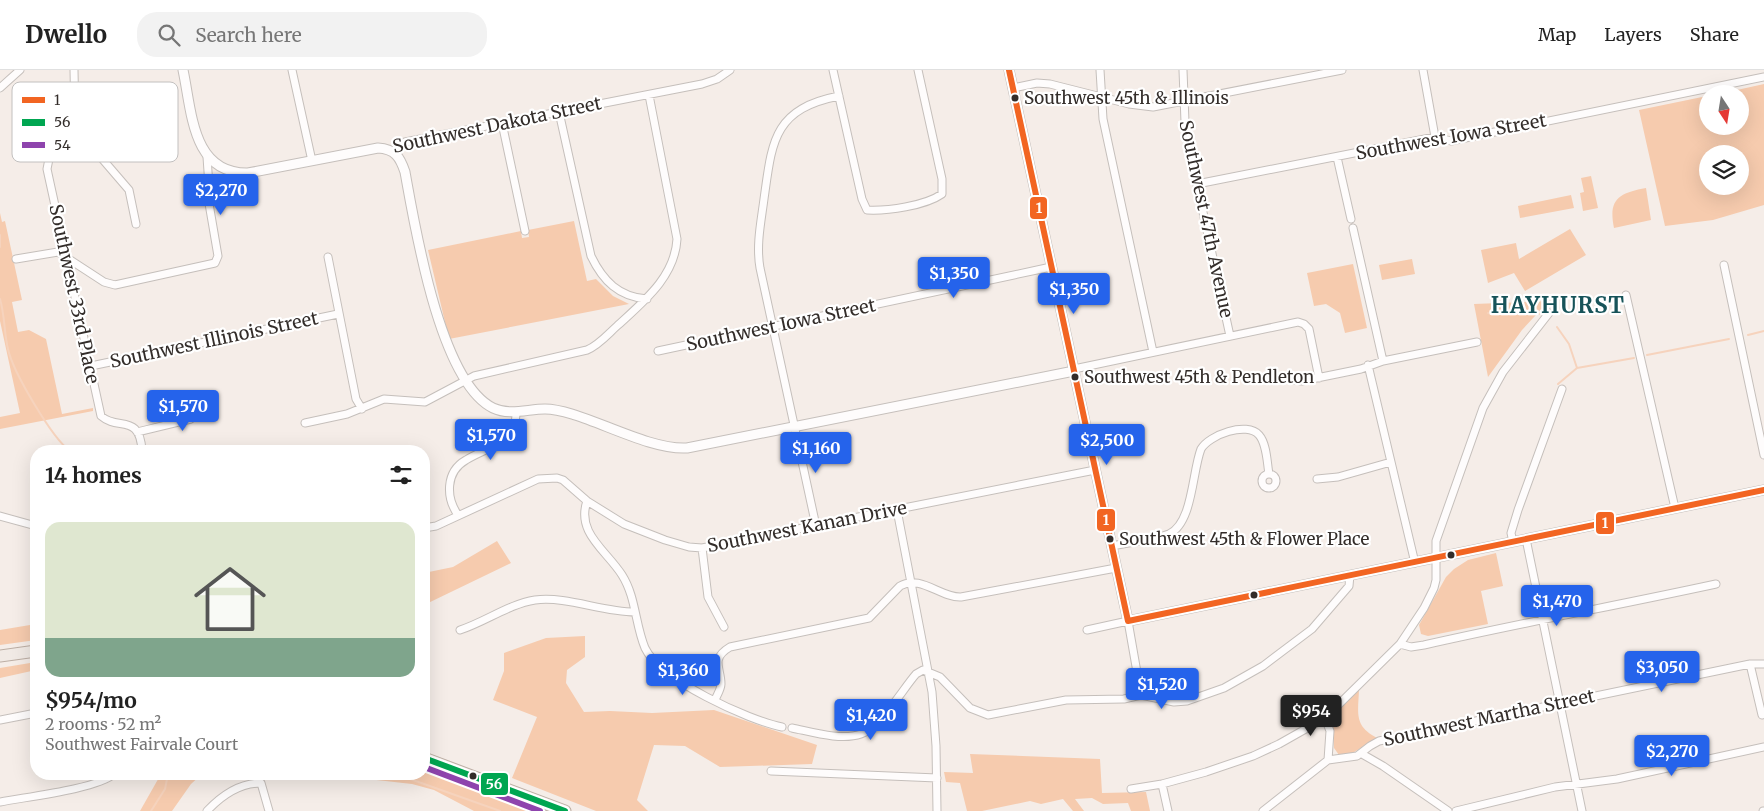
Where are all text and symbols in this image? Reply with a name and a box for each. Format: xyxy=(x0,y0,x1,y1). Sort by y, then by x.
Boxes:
search box xyxy=(137,12,487,57)
text: Dwello xyxy=(25,19,107,50)
icon: search xyxy=(155,21,183,49)
text: Search here xyxy=(195,23,302,47)
text: Map xyxy=(1538,23,1576,46)
text: Layers xyxy=(1604,23,1662,46)
text: Share xyxy=(1690,23,1739,46)
legend xyxy=(12,82,178,162)
north arrow xyxy=(1699,85,1749,135)
map controls xyxy=(1699,85,1749,195)
place label: Southwest 45th & Illinois xyxy=(1024,87,1229,109)
text: 1 xyxy=(54,91,60,109)
street label: Southwest Dakota Street xyxy=(390,91,603,158)
marker: Southwest 45th & Illinois xyxy=(1010,93,1020,103)
street label: Southwest Iowa Street xyxy=(1354,108,1548,165)
text: 56 xyxy=(54,113,70,131)
street label: Southwest 47th Avenue xyxy=(1174,118,1239,320)
text: 54 xyxy=(54,136,71,154)
button: layers xyxy=(1699,145,1749,195)
pin: $2,270 xyxy=(180,174,262,216)
text: $2,270 xyxy=(194,180,248,200)
line badge: 1 xyxy=(1029,196,1048,220)
text: 1 xyxy=(1036,199,1043,217)
street label: Southwest 33rd Place xyxy=(44,202,105,386)
pin: $1,350 xyxy=(913,256,995,299)
text: $1,350 xyxy=(929,263,979,283)
pin: $1,350 xyxy=(1033,272,1115,315)
text: $1,350 xyxy=(1049,279,1099,299)
district label: HAYHURST xyxy=(1491,291,1625,319)
street label: Southwest Iowa Street xyxy=(684,293,878,356)
street label: Southwest Illinois Street xyxy=(108,306,320,373)
place label: Southwest 45th & Pendleton xyxy=(1084,366,1314,388)
marker: Southwest 45th & Pendleton xyxy=(1070,372,1080,382)
pin: $1,570 xyxy=(142,390,224,432)
text: $1,570 xyxy=(158,396,208,416)
pin: $1,570 xyxy=(450,418,532,461)
pin: $2,500 xyxy=(1066,424,1148,466)
text: $1,570 xyxy=(466,425,516,445)
text: $2,500 xyxy=(1080,430,1134,450)
pin: $1,160 xyxy=(775,432,857,474)
text: $1,160 xyxy=(791,438,841,458)
icon: filters xyxy=(387,461,415,489)
text: 14 homes xyxy=(45,462,142,489)
street label: Southwest Kanan Drive xyxy=(705,496,909,557)
line badge: 1 xyxy=(1096,508,1116,532)
text: 1 xyxy=(1103,511,1110,529)
line badge: 1 xyxy=(1595,511,1615,535)
text: 1 xyxy=(1602,514,1609,532)
place label: Southwest 45th & Flower Place xyxy=(1119,528,1370,550)
marker: Southwest 45th & Flower Place xyxy=(1105,534,1115,544)
unlabelled marker xyxy=(1446,550,1456,560)
icon: home xyxy=(185,554,275,644)
pin: $1,470 xyxy=(1516,584,1598,627)
unlabelled marker xyxy=(1249,590,1259,600)
text: $1,470 xyxy=(1532,591,1582,611)
pin: $3,050 xyxy=(1621,650,1703,693)
pin: $1,360 xyxy=(642,654,724,696)
text: $3,050 xyxy=(1635,657,1689,677)
text: $1,360 xyxy=(657,660,709,680)
pin: $1,520 xyxy=(1121,668,1203,710)
text: $1,520 xyxy=(1137,674,1187,694)
street label: Southwest Martha Street xyxy=(1381,684,1597,751)
text: $954/mo xyxy=(45,687,137,714)
pin: $954 xyxy=(1281,694,1341,737)
pin: $1,420 xyxy=(830,698,912,741)
text: $954 xyxy=(1292,701,1330,721)
text: $1,420 xyxy=(845,705,897,725)
text: 2 rooms · 52 m² xyxy=(45,714,161,734)
text: Southwest Fairvale Court xyxy=(45,734,238,754)
pin: $2,270 xyxy=(1631,734,1713,777)
text: $2,270 xyxy=(1645,741,1699,761)
unlabelled marker xyxy=(468,771,478,781)
line badge: 56 xyxy=(480,772,509,796)
text: 56 xyxy=(486,775,503,793)

